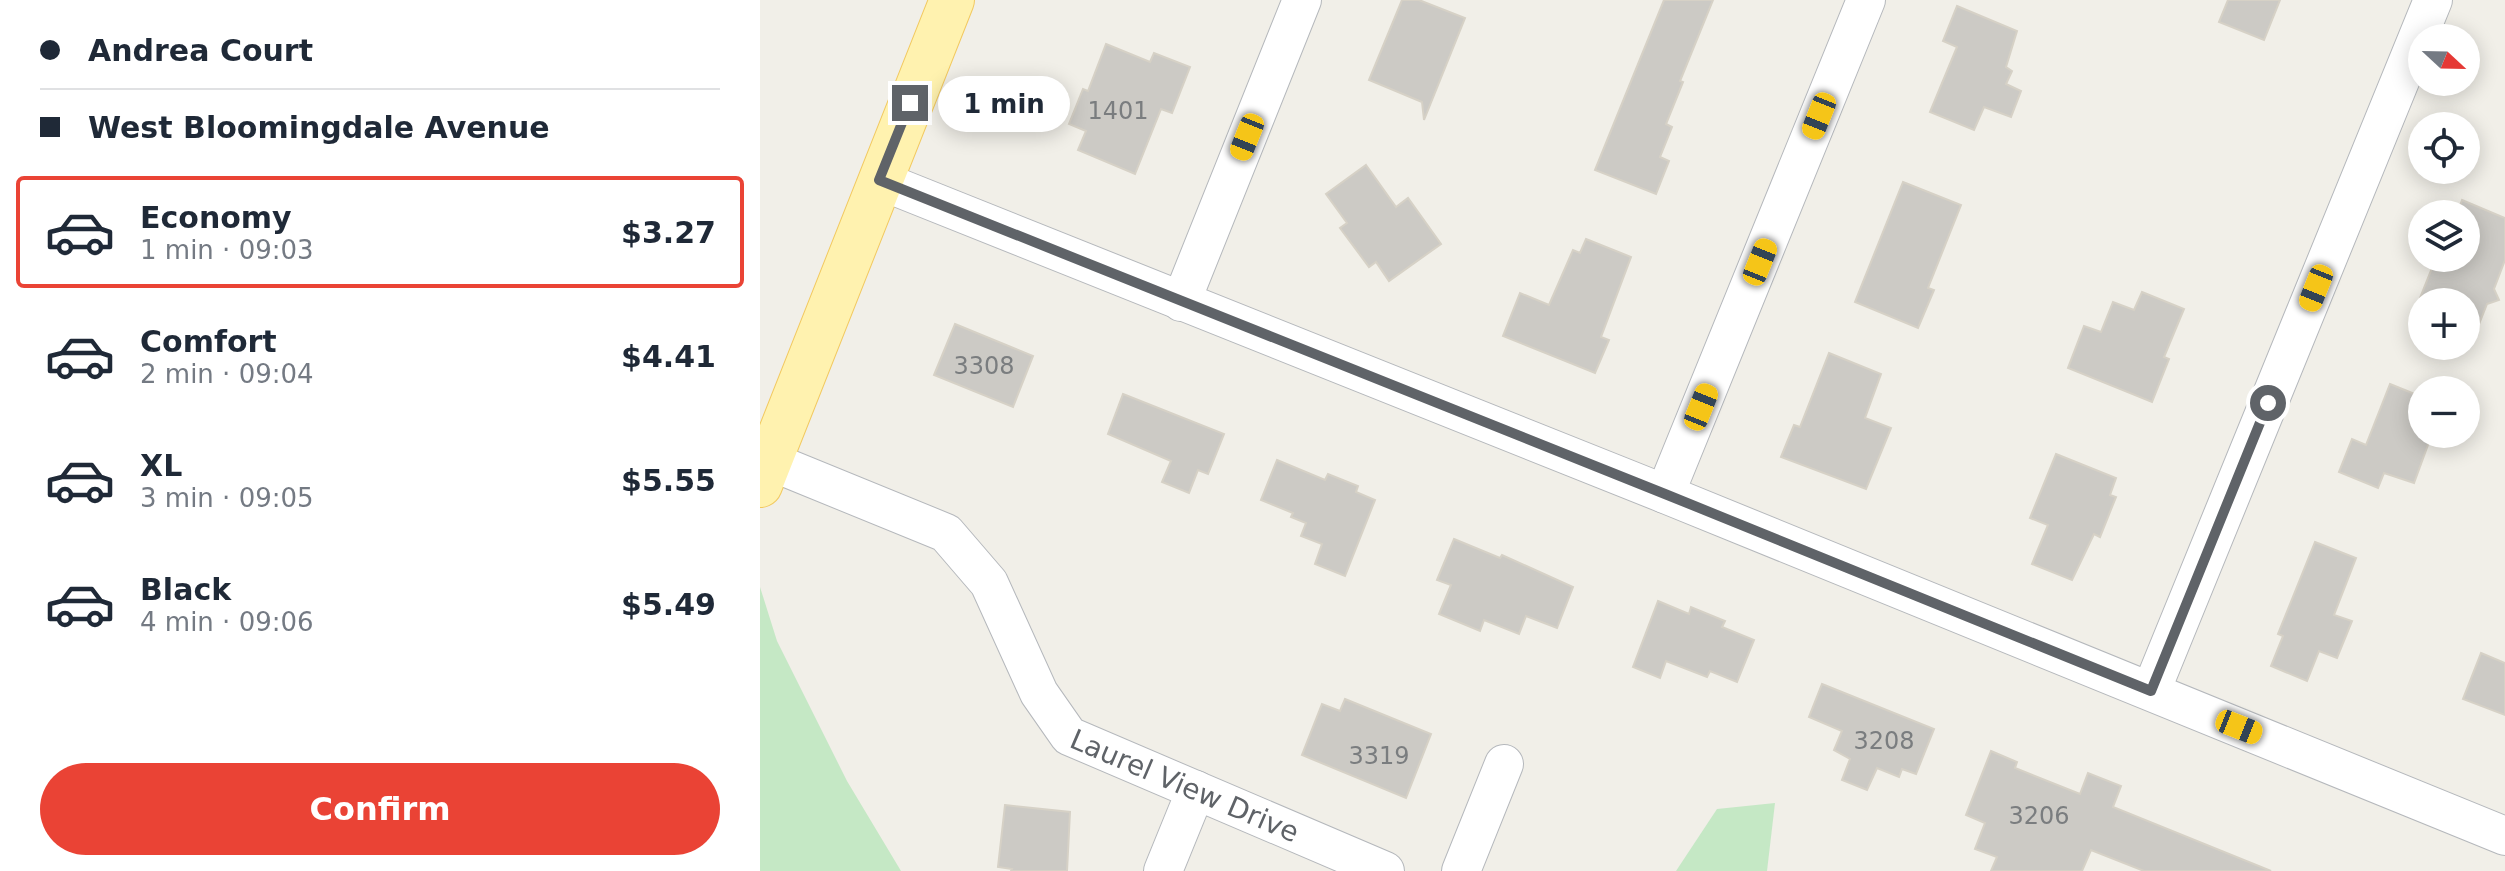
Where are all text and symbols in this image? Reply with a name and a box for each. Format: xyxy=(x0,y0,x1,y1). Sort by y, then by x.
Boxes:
north arrow xyxy=(2408,24,2480,96)
map controls xyxy=(2408,24,2480,448)
text: Andrea Court xyxy=(88,33,313,68)
callout: 1 min xyxy=(938,75,1070,131)
route end xyxy=(892,85,928,121)
text: 1 min xyxy=(963,89,1045,119)
car xyxy=(1799,89,1839,143)
house number: 1401 xyxy=(1087,97,1149,125)
text: West Bloomingdale Avenue xyxy=(88,110,550,145)
car xyxy=(1227,110,1267,164)
button: locate xyxy=(2408,112,2480,184)
icon: car xyxy=(44,196,116,268)
text: Economy xyxy=(140,200,292,235)
button: layers xyxy=(2408,200,2480,272)
text: $3.27 xyxy=(621,215,716,250)
text: 1 min · 09:03 xyxy=(140,235,314,265)
car xyxy=(1740,235,1780,289)
car xyxy=(2296,261,2336,315)
button: + xyxy=(2408,288,2480,360)
icon: car xyxy=(44,320,116,392)
text: Comfort xyxy=(140,324,277,359)
text: $4.41 xyxy=(621,339,716,374)
house number: 3308 xyxy=(953,352,1015,380)
text: 2 min · 09:04 xyxy=(140,359,314,389)
button: − xyxy=(2408,376,2480,448)
car xyxy=(1681,380,1721,434)
route start xyxy=(2250,385,2286,421)
icon: car xyxy=(44,444,116,516)
text: XL xyxy=(140,448,182,483)
text: $5.55 xyxy=(621,463,716,498)
text: 3 min · 09:05 xyxy=(140,483,314,513)
icon: car xyxy=(44,568,116,640)
text: Black xyxy=(140,572,231,607)
text: $5.49 xyxy=(621,587,716,622)
text: 4 min · 09:06 xyxy=(140,607,314,637)
car xyxy=(2212,707,2266,747)
street label: Laurel View Drive xyxy=(1065,722,1304,849)
house number: 3208 xyxy=(1853,727,1915,755)
house number: 3319 xyxy=(1348,742,1410,770)
button: Confirm xyxy=(40,763,720,855)
house number: 3206 xyxy=(2008,802,2070,830)

